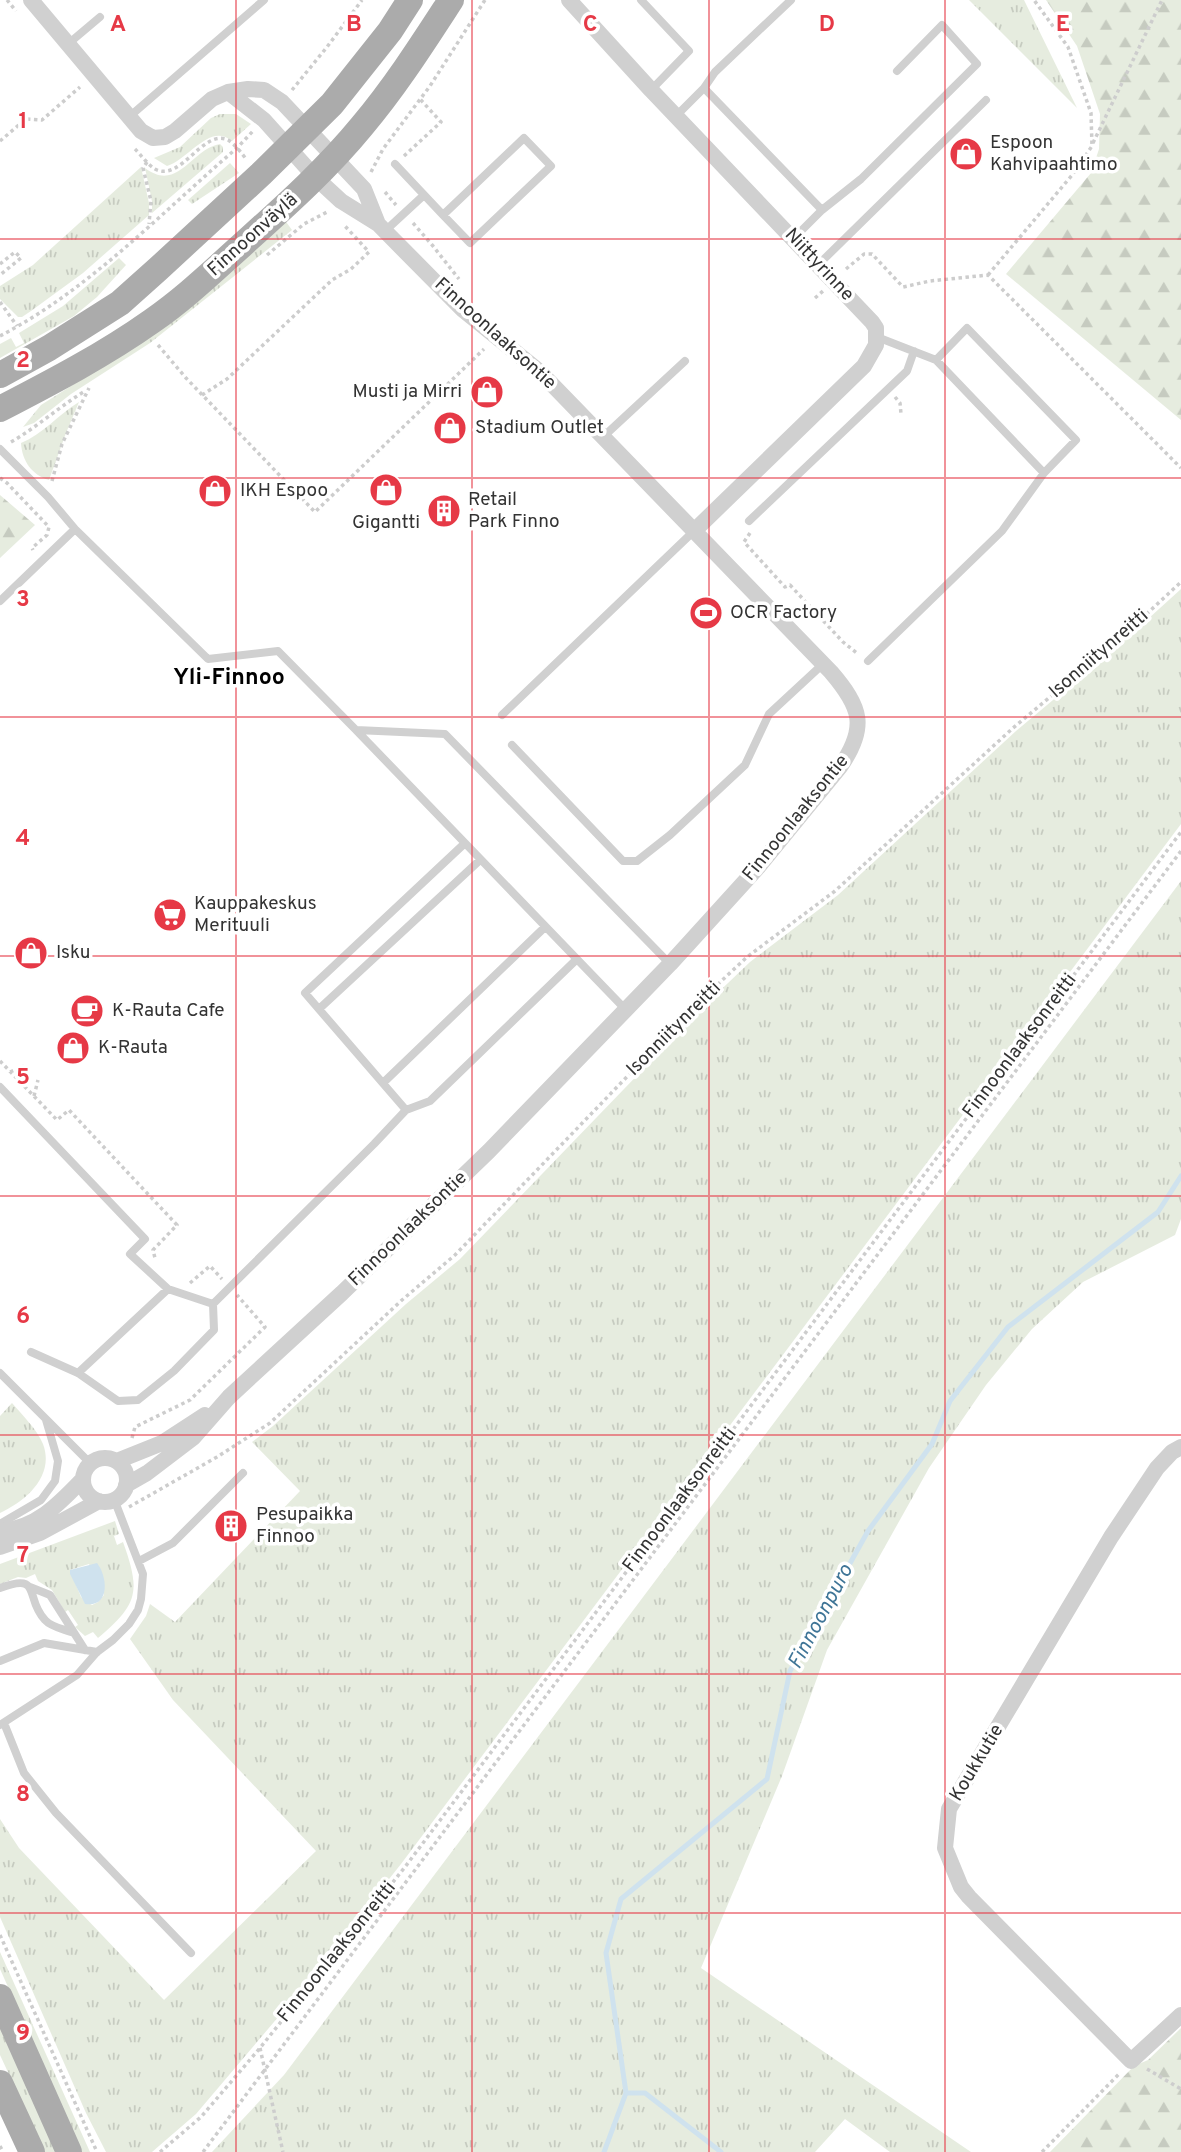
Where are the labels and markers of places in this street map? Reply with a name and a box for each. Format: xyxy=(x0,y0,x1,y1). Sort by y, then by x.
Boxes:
place label: Espoon Kahvipaahtimo xyxy=(990,131,1118,177)
shop icon: Espoon Kahvipaahtimo xyxy=(947,135,985,173)
shop icon: Musti ja Mirri xyxy=(468,373,506,411)
place label: Musti ja Mirri xyxy=(352,380,462,404)
shop icon: Stadium Outlet xyxy=(431,409,469,447)
place label: Stadium Outlet xyxy=(475,416,604,440)
shop icon: Gigantti xyxy=(367,471,405,509)
shop icon: IKH Espoo xyxy=(196,472,234,510)
place label: IKH Espoo xyxy=(240,479,328,503)
place label: Retail Park Finno xyxy=(468,488,560,534)
building icon: Retail Park Finno xyxy=(425,492,463,530)
place label: Gigantti xyxy=(352,511,420,535)
sports icon: OCR Factory xyxy=(687,594,725,632)
place label: OCR Factory xyxy=(730,601,837,625)
place label: Kauppakeskus Merituuli xyxy=(194,892,317,938)
supermarket icon: Kauppakeskus Merituuli xyxy=(151,896,189,934)
shop icon: Isku xyxy=(12,934,50,972)
place label: Isku xyxy=(56,941,90,965)
cafe icon: K-Rauta Cafe xyxy=(68,992,106,1030)
place label: K-Rauta Cafe xyxy=(112,999,225,1023)
shop icon: K-Rauta xyxy=(54,1029,92,1067)
place label: K-Rauta xyxy=(98,1036,168,1060)
place label: Pesupaikka Finnoo xyxy=(256,1503,353,1549)
building icon: Pesupaikka Finnoo xyxy=(212,1507,250,1545)

